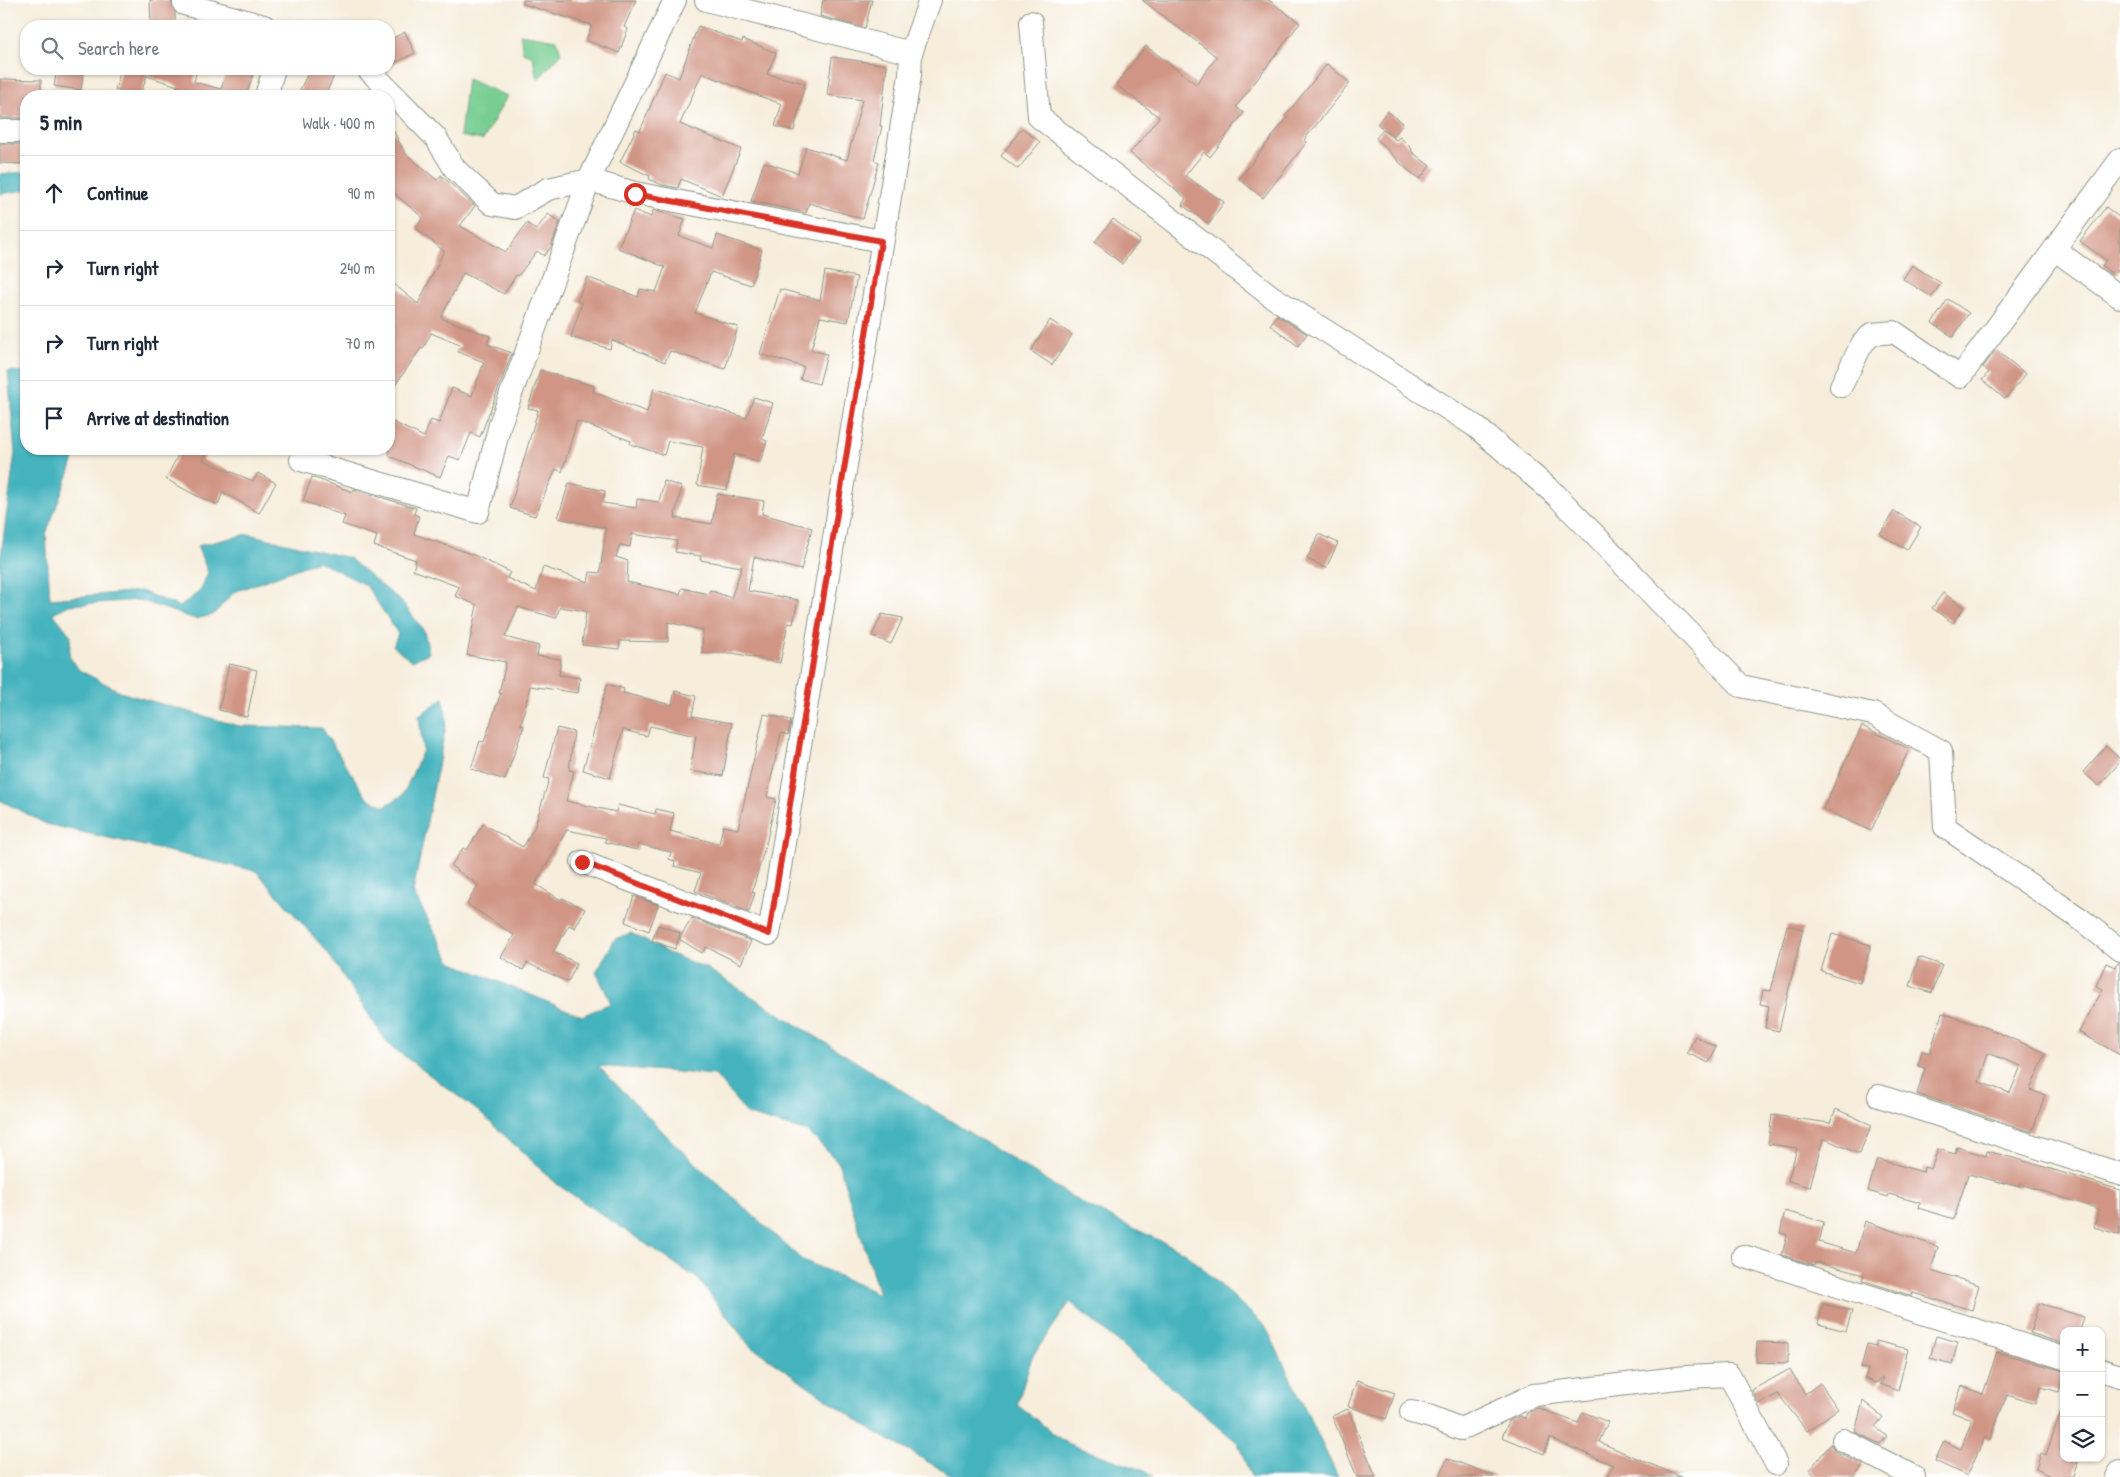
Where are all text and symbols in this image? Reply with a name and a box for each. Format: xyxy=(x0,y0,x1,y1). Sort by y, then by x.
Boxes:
search box xyxy=(20,20,395,75)
icon: search xyxy=(38,34,66,62)
text: Search here xyxy=(78,35,159,61)
text: 5 min xyxy=(40,108,82,137)
text: Walk · 400 m xyxy=(303,112,375,134)
icon: ahead xyxy=(40,179,68,207)
text: Continue xyxy=(87,180,148,206)
text: 90 m xyxy=(347,182,375,204)
route start xyxy=(624,183,647,206)
icon: right xyxy=(40,254,68,282)
text: Turn right xyxy=(87,255,158,281)
text: 240 m xyxy=(340,257,375,279)
icon: right xyxy=(40,329,68,357)
text: Turn right xyxy=(87,330,158,356)
text: 70 m xyxy=(345,332,375,354)
icon: arrive xyxy=(40,404,68,432)
text: Arrive at destination xyxy=(87,405,229,431)
route end xyxy=(571,851,594,874)
map controls xyxy=(2060,1327,2105,1462)
button: + xyxy=(2060,1327,2105,1372)
button: − xyxy=(2060,1372,2105,1417)
button: layers xyxy=(2060,1417,2105,1462)

